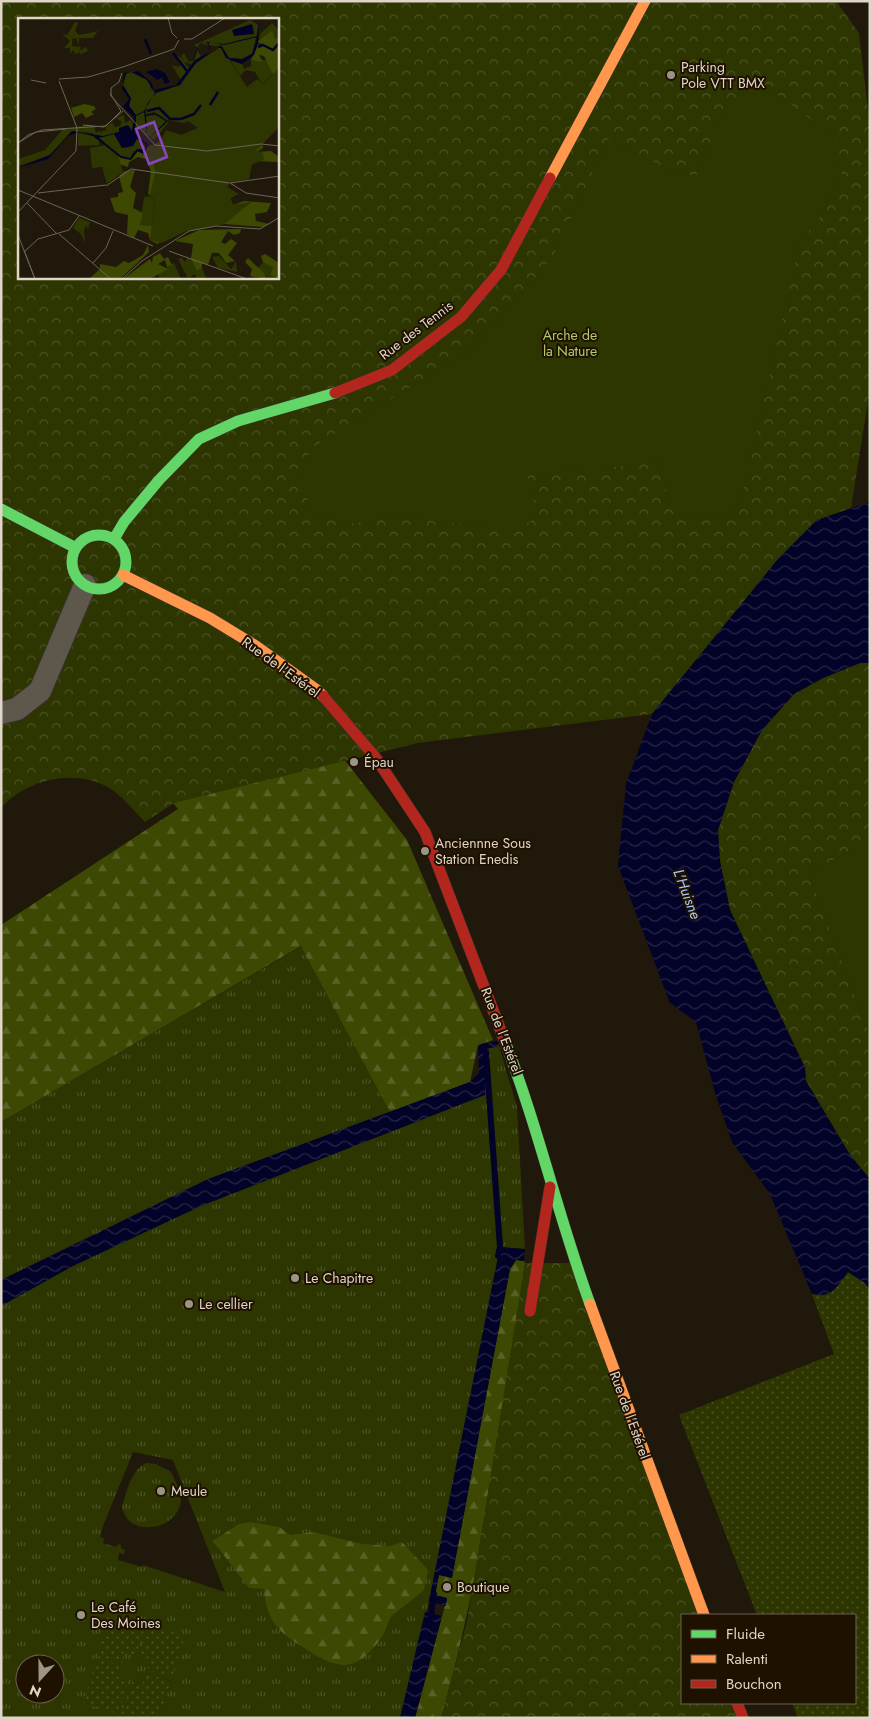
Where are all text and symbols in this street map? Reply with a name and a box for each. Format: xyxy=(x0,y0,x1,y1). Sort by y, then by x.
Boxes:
inset map xyxy=(18,18,279,279)
place label: Parking Pole VTT BMX xyxy=(681,57,765,93)
marker: Parking Pole VTT BMX xyxy=(665,69,677,81)
street label: Rue des Tennis xyxy=(375,295,457,364)
park label: Arche de la Nature xyxy=(543,325,597,361)
street label: Rue de l'Estérel xyxy=(238,632,324,702)
place label: Épau xyxy=(364,752,394,772)
marker: Épau xyxy=(348,756,360,768)
place label: Anciennne Sous Station Enedis xyxy=(435,833,531,869)
marker: Anciennne Sous Station Enedis xyxy=(419,845,431,857)
water label: L'Huisne xyxy=(667,866,707,923)
street label: Rue de l'Estérel xyxy=(476,984,528,1078)
place label: Le Chapitre xyxy=(305,1268,373,1288)
marker: Le Chapitre xyxy=(289,1272,301,1284)
place label: Le cellier xyxy=(199,1294,253,1314)
marker: Le cellier xyxy=(183,1298,195,1310)
street label: Rue de l'Estérel xyxy=(605,1368,655,1462)
place label: Meule xyxy=(171,1481,207,1501)
marker: Meule xyxy=(155,1485,167,1497)
place label: Boutique xyxy=(457,1577,509,1597)
marker: Boutique xyxy=(441,1581,453,1593)
place label: Le Café Des Moines xyxy=(91,1597,161,1633)
marker: Le Café Des Moines xyxy=(75,1609,87,1621)
legend xyxy=(681,1614,856,1704)
text: Fluide xyxy=(726,1623,765,1645)
text: Ralenti xyxy=(726,1648,768,1670)
north arrow xyxy=(15,1654,65,1704)
text: Bouchon xyxy=(726,1673,782,1695)
text: N xyxy=(27,1680,44,1702)

